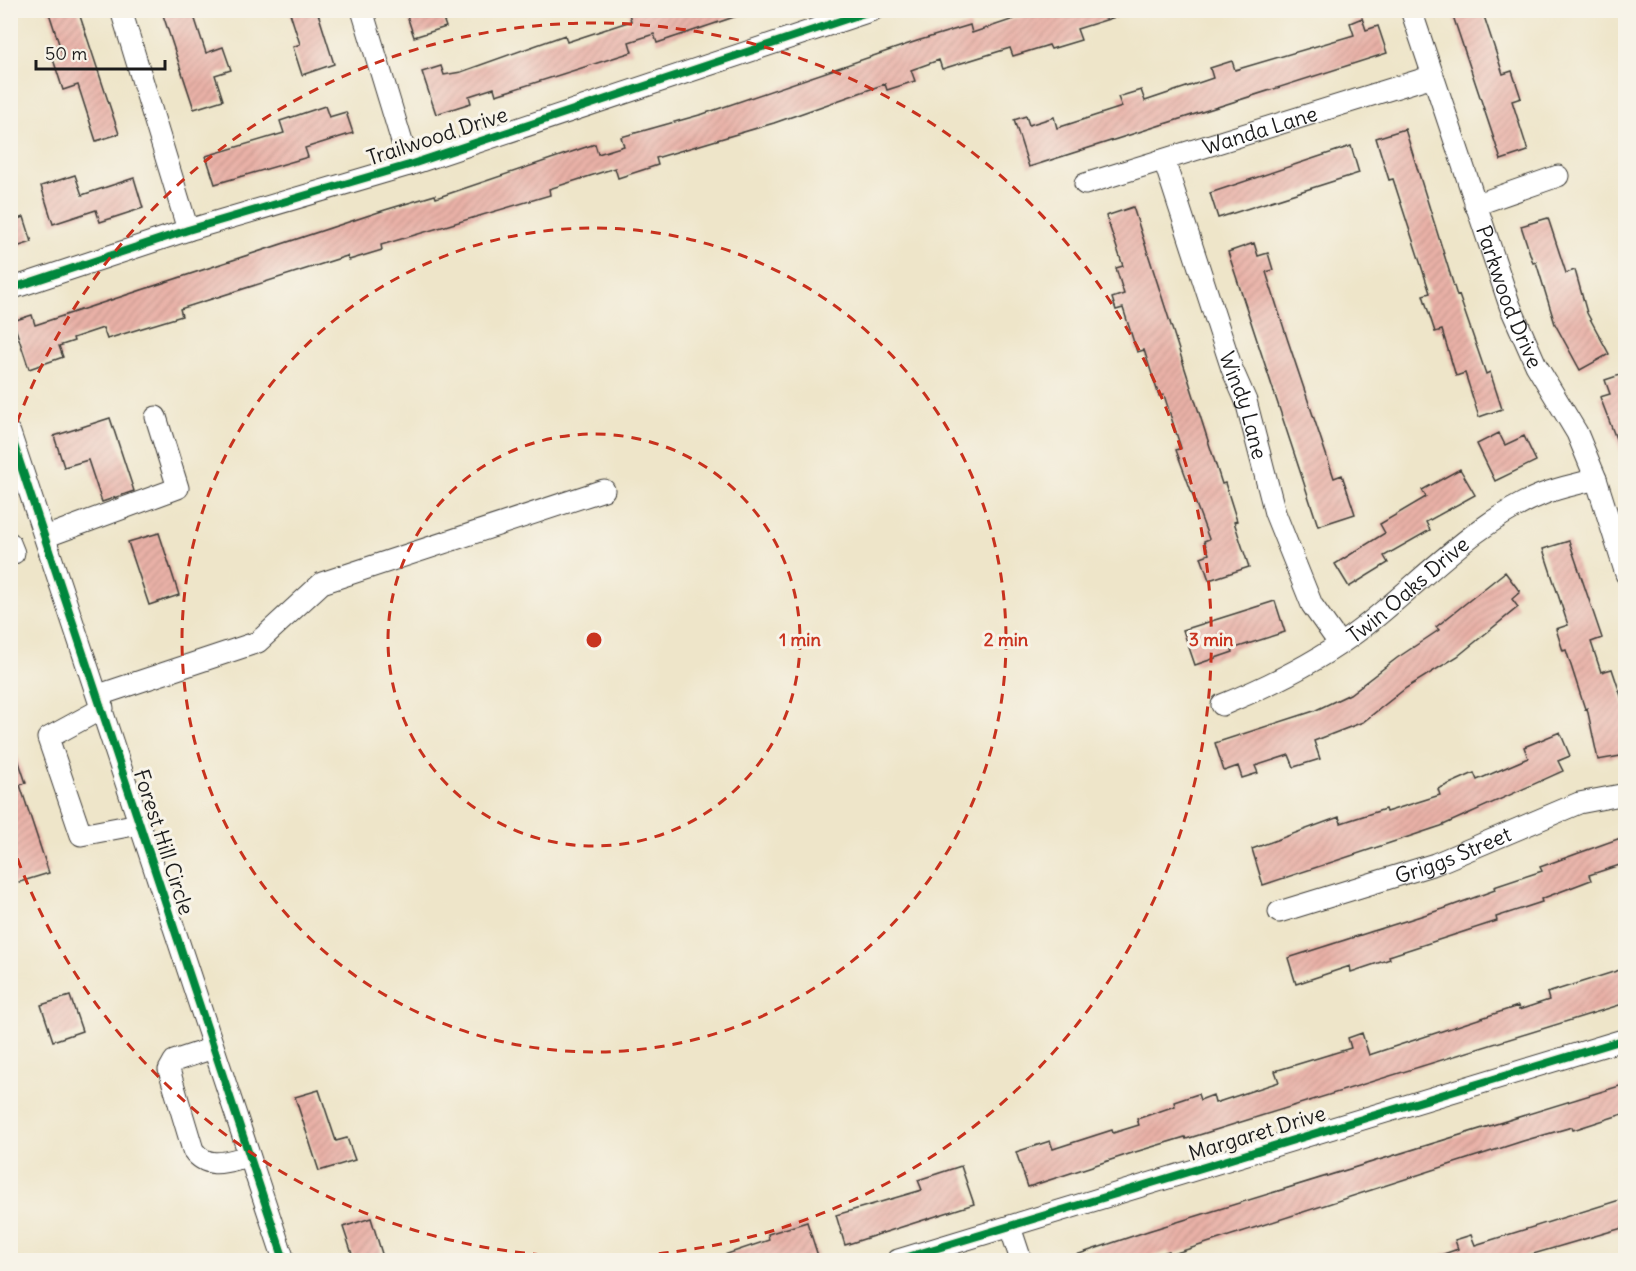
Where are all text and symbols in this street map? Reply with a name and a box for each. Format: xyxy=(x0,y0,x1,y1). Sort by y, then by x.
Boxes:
scale bar xyxy=(36,33,165,71)
text: 50 m xyxy=(45,42,87,65)
street label: Wanda Lane xyxy=(1199,99,1320,160)
street label: Trailwood Drive xyxy=(363,101,511,171)
street label: Parkwood Drive xyxy=(1470,222,1549,372)
street label: Windy Lane xyxy=(1214,348,1274,462)
street label: Twin Oaks Drive xyxy=(1341,530,1474,649)
text: 1 min xyxy=(779,628,821,651)
text: 2 min xyxy=(984,628,1029,651)
text: 3 min xyxy=(1189,628,1234,651)
centre of rings xyxy=(584,630,604,650)
street label: Forest Hill Circle xyxy=(128,766,200,918)
street label: Griggs Street xyxy=(1391,820,1515,889)
street label: Margaret Drive xyxy=(1185,1099,1329,1167)

